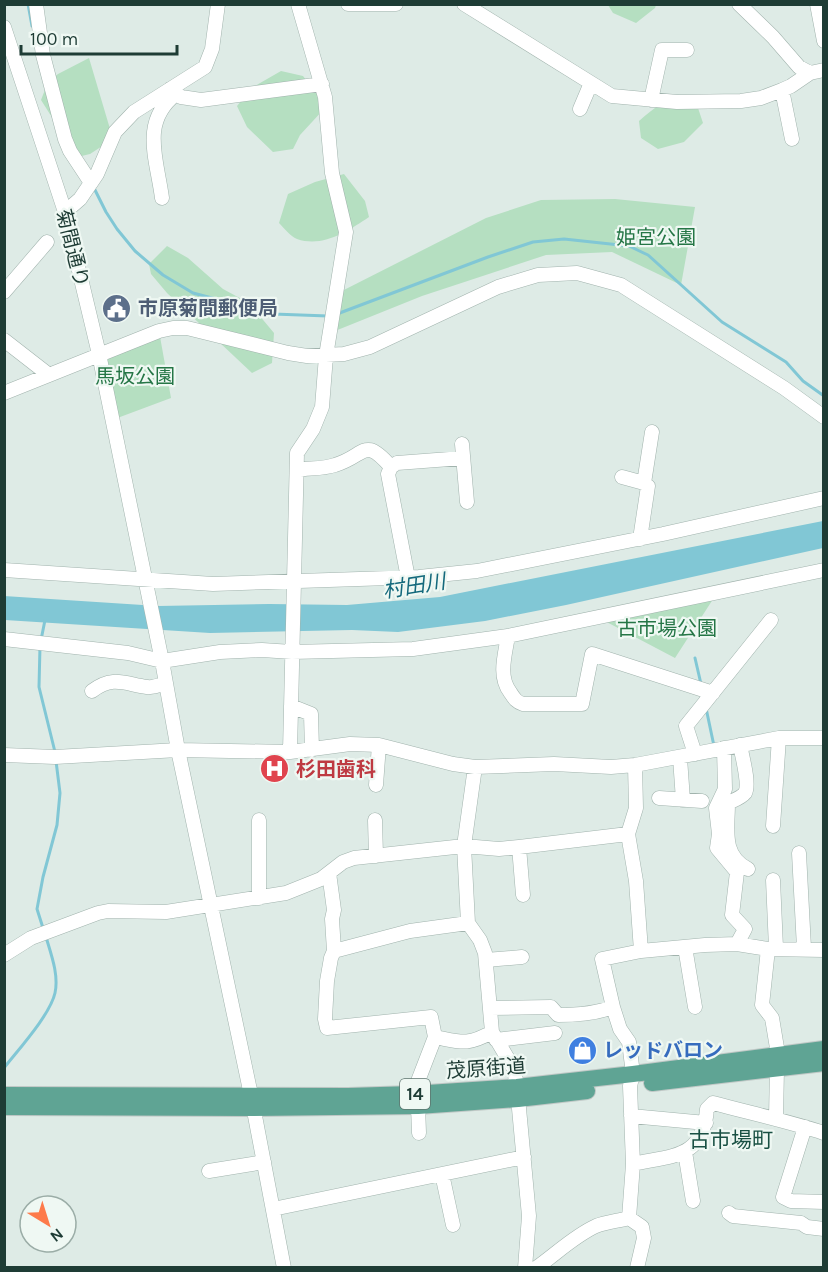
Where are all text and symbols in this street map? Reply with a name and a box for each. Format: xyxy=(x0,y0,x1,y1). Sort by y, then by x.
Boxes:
scale bar xyxy=(21,18,177,56)
text: 100 m xyxy=(30,28,78,50)
street label: 菊間通り xyxy=(52,207,93,290)
park label: 姫宮公園 xyxy=(616,226,696,249)
public building icon: 市原菊間郵便局 xyxy=(101,292,133,324)
place label: 市原菊間郵便局 xyxy=(138,297,278,320)
park label: 馬坂公園 xyxy=(95,365,175,388)
water label: 村田川 xyxy=(381,569,449,603)
park label: 古市場公園 xyxy=(617,617,717,640)
hospital icon: 杉田歯科 xyxy=(259,753,291,785)
place label: 杉田歯科 xyxy=(296,758,376,781)
shop icon: レッドバロン xyxy=(566,1034,598,1066)
place label: レッドバロン xyxy=(603,1039,723,1062)
street label: 茂原街道 xyxy=(445,1054,527,1083)
road number: 14 xyxy=(400,1079,430,1109)
district label: 古市場町 xyxy=(689,1128,773,1152)
north arrow xyxy=(18,1194,78,1254)
text: N xyxy=(47,1224,67,1246)

